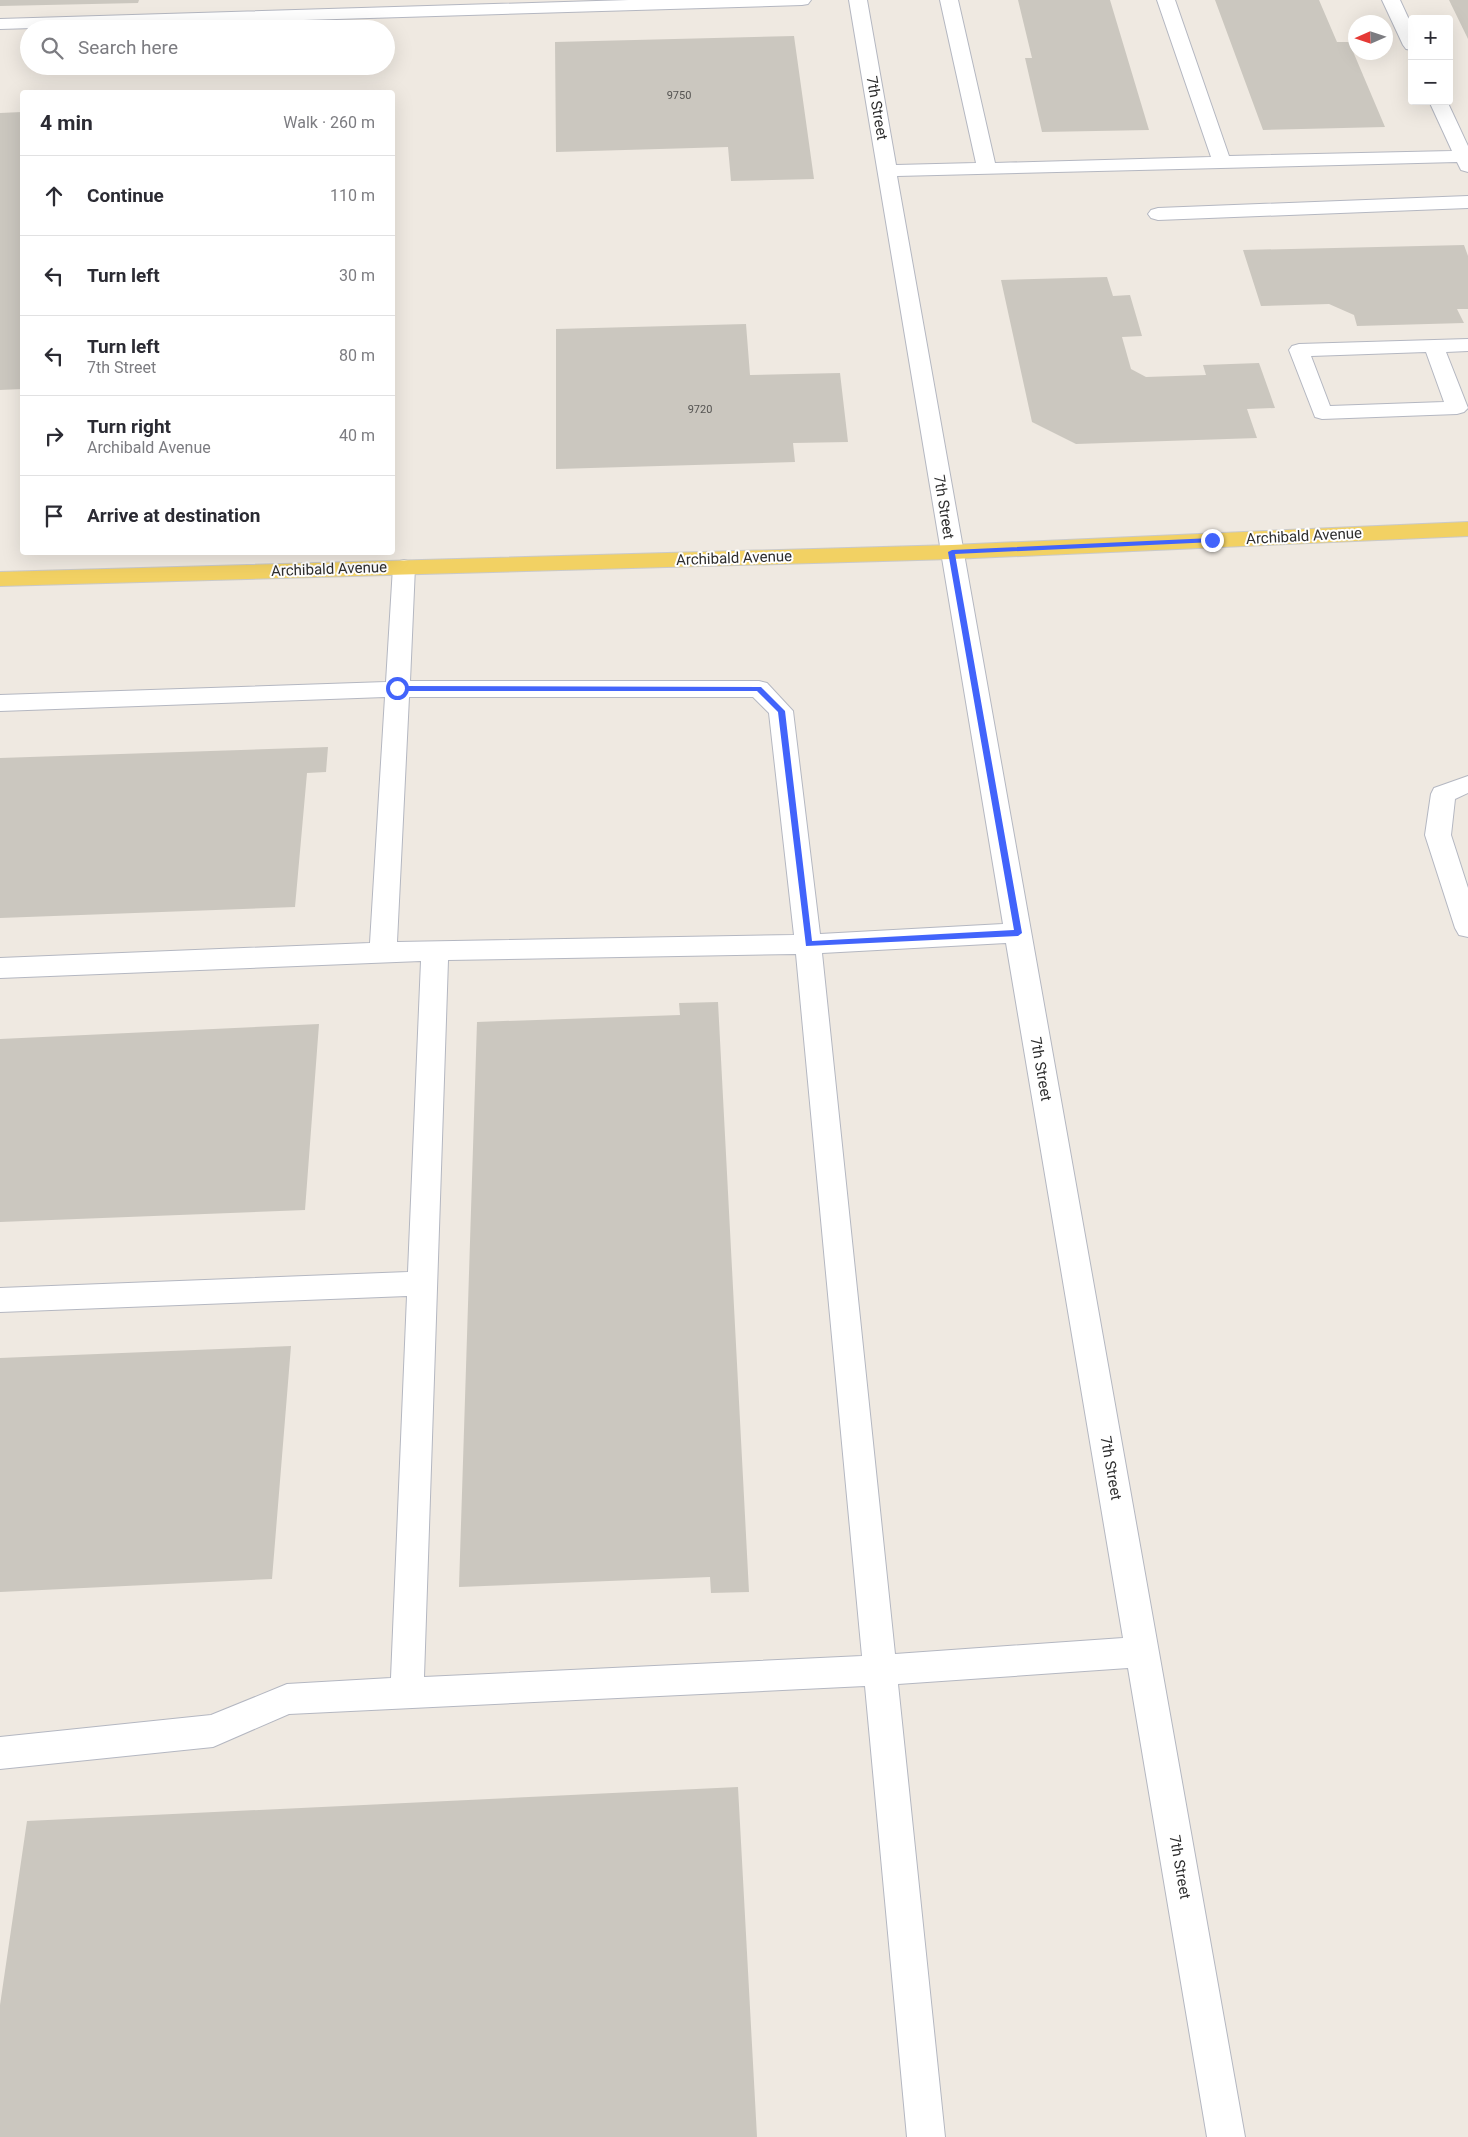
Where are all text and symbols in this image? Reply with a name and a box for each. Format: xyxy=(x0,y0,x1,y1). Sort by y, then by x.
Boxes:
north arrow xyxy=(1348,15,1393,60)
map controls xyxy=(1408,15,1453,105)
button: + xyxy=(1408,15,1453,60)
search box xyxy=(20,20,395,75)
icon: search xyxy=(38,34,66,62)
text: Search here xyxy=(78,36,178,59)
button: − xyxy=(1408,60,1453,105)
street label: 7th Street xyxy=(863,74,892,142)
house number: 9750 xyxy=(667,89,691,102)
text: 4 min xyxy=(40,111,93,135)
text: Walk · 260 m xyxy=(283,113,375,132)
icon: ahead xyxy=(40,182,68,210)
text: Continue xyxy=(87,184,164,207)
text: 110 m xyxy=(330,186,375,205)
icon: left xyxy=(40,262,68,290)
text: Turn left xyxy=(87,264,160,287)
text: 30 m xyxy=(339,266,375,285)
text: Turn left xyxy=(87,335,160,358)
icon: left xyxy=(40,342,68,370)
text: 80 m xyxy=(339,346,375,365)
text: 7th Street xyxy=(87,358,156,377)
house number: 9720 xyxy=(688,403,712,416)
text: Turn right xyxy=(87,415,171,438)
icon: right xyxy=(40,422,68,450)
text: 40 m xyxy=(339,426,375,445)
text: Archibald Avenue xyxy=(87,438,211,457)
street label: 7th Street xyxy=(930,474,958,541)
icon: arrive xyxy=(40,502,68,530)
text: Arrive at destination xyxy=(87,504,260,527)
street label: Archibald Avenue xyxy=(1246,524,1362,548)
route end xyxy=(1201,529,1224,552)
street label: Archibald Avenue xyxy=(676,547,792,569)
street label: Archibald Avenue xyxy=(271,558,387,580)
route start xyxy=(386,677,409,700)
street label: 7th Street xyxy=(1027,1035,1056,1103)
street label: 7th Street xyxy=(1097,1434,1126,1502)
street label: 7th Street xyxy=(1166,1833,1195,1901)

